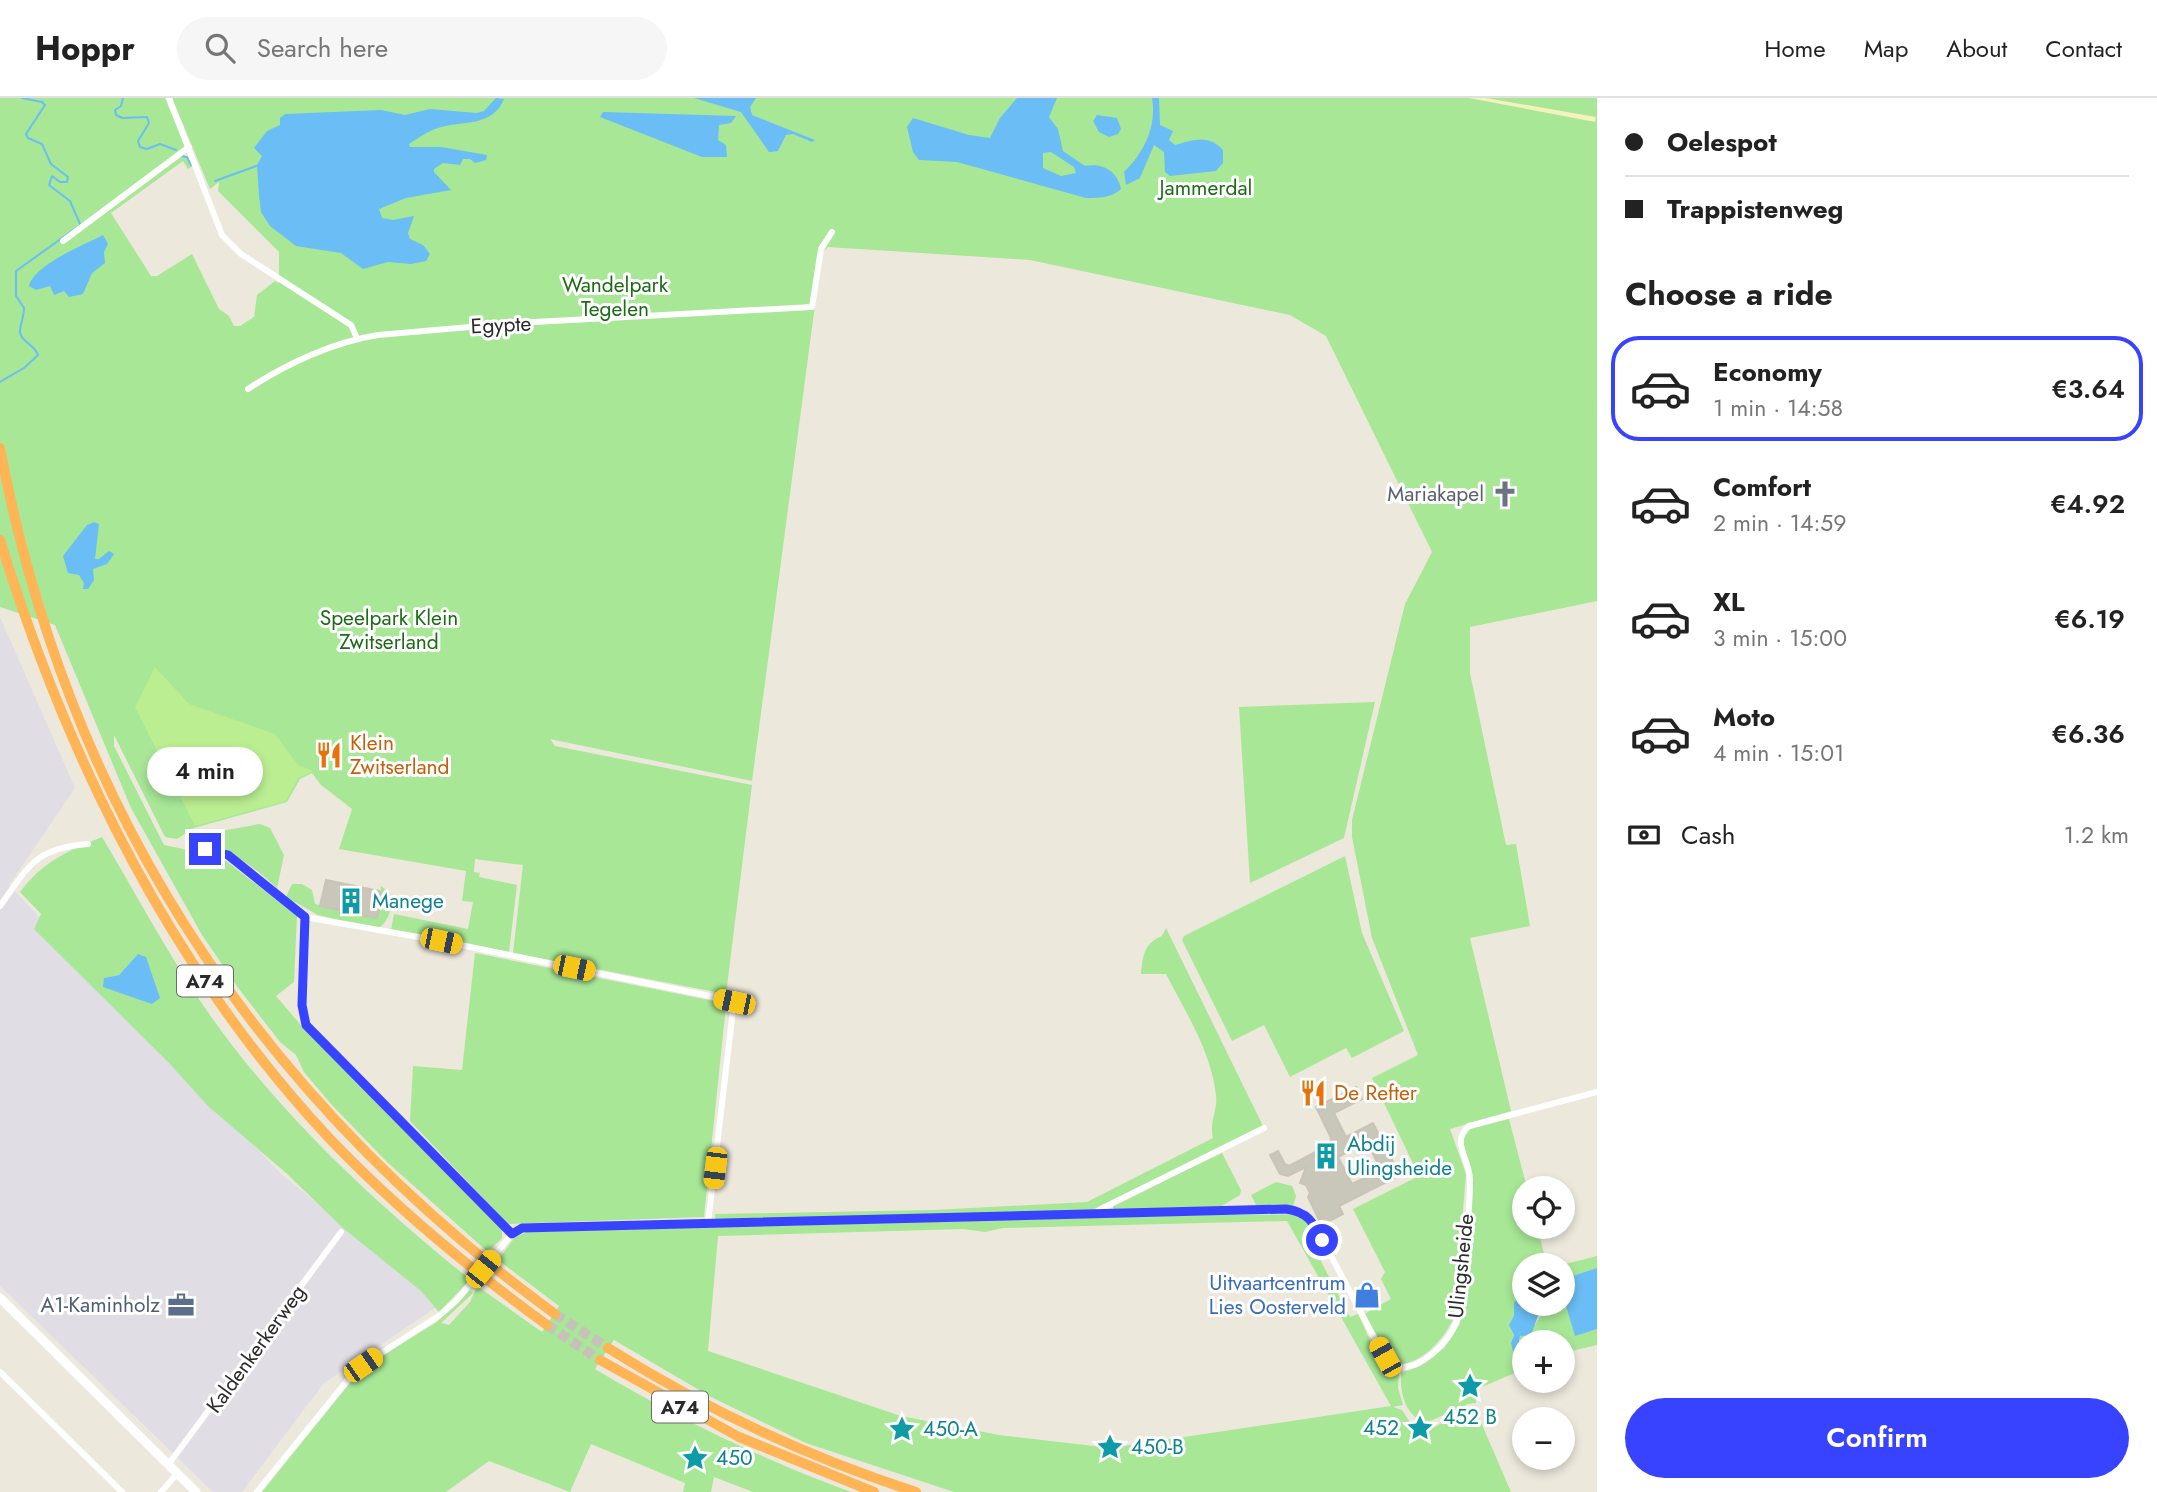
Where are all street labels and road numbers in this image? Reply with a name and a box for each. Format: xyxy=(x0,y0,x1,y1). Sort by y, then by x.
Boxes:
street label: Egypte xyxy=(470,308,532,342)
road number: A74 xyxy=(177,966,233,996)
street label: Ulingsheide xyxy=(1441,1212,1481,1320)
street label: Kaldenkerkerweg xyxy=(199,1279,313,1419)
road number: A74 xyxy=(652,1392,708,1422)

